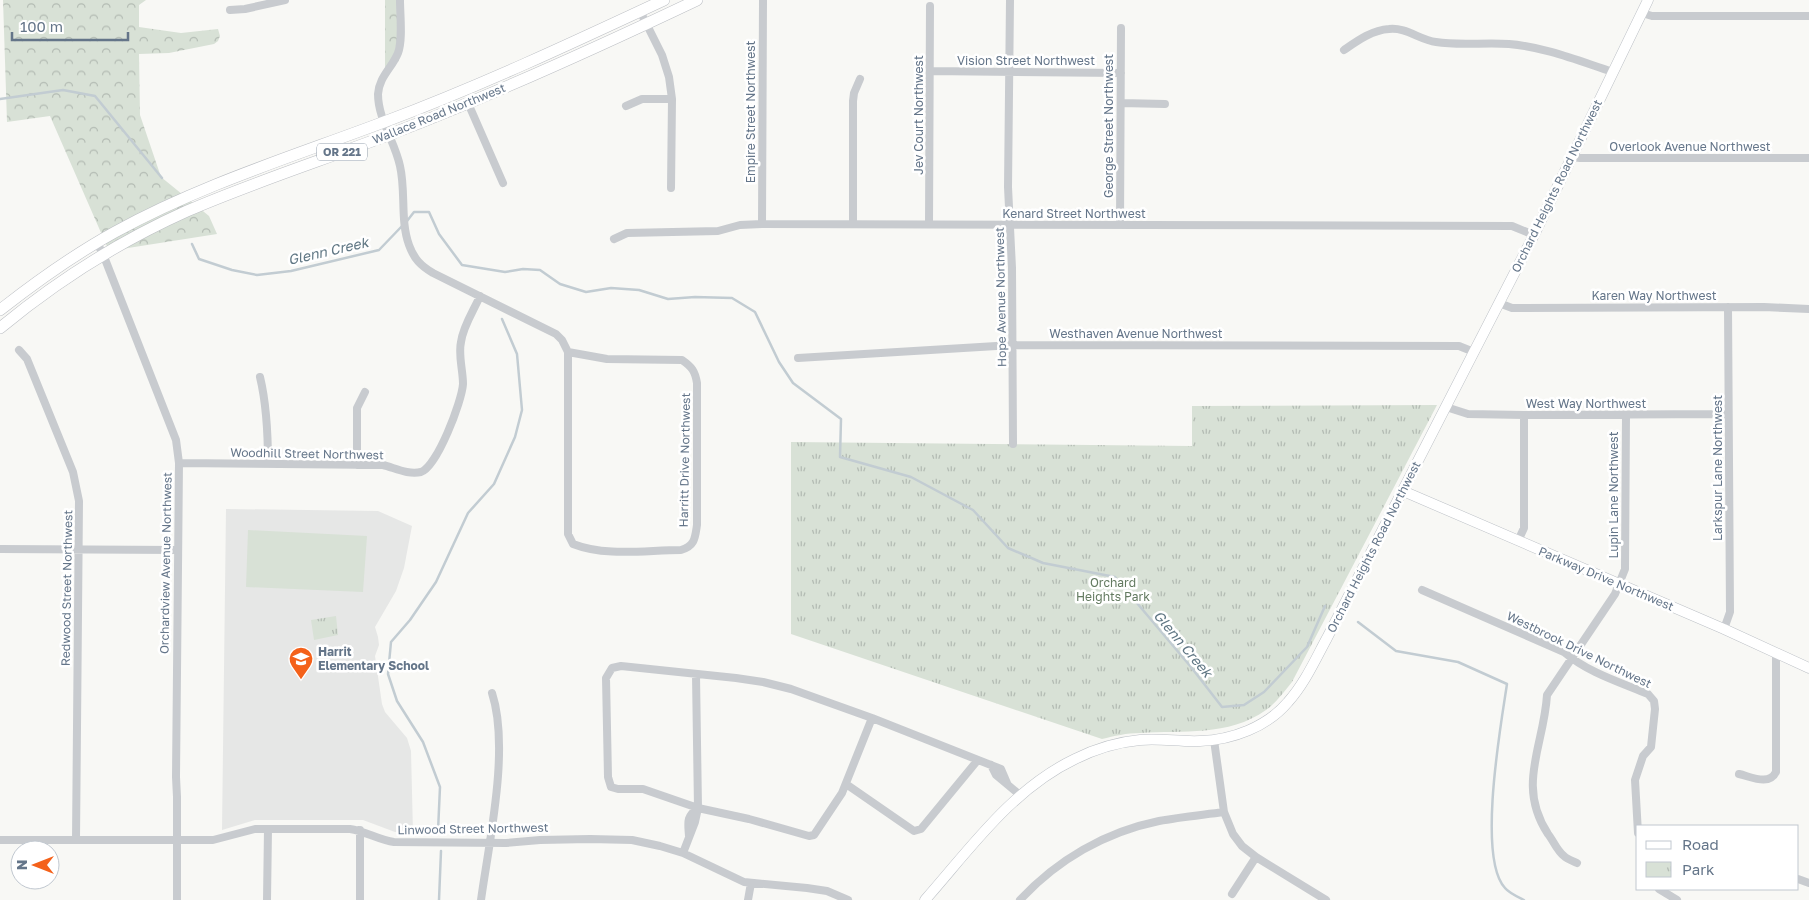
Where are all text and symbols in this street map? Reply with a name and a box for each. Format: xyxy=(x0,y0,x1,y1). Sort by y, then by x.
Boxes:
scale bar xyxy=(12,10,129,42)
text: 100 m xyxy=(20,17,63,35)
street label: Empire Street Northwest xyxy=(743,41,758,183)
street label: Vision Street Northwest xyxy=(957,53,1095,68)
street label: George Street Northwest xyxy=(1101,54,1116,198)
street label: Jev Court Northwest xyxy=(911,55,926,175)
street label: Wallace Road Northwest xyxy=(370,80,508,147)
street label: Orchard Heights Road Northwest xyxy=(1508,97,1605,275)
street label: Overlook Avenue Northwest xyxy=(1609,139,1771,154)
road number: OR 221 xyxy=(317,144,367,160)
street label: Kenard Street Northwest xyxy=(1002,206,1146,221)
street label: Hope Avenue Northwest xyxy=(992,227,1009,367)
water label: Glenn Creek xyxy=(286,233,372,268)
street label: Karen Way Northwest xyxy=(1591,288,1717,303)
street label: Westhaven Avenue Northwest xyxy=(1049,326,1223,341)
street label: Harritt Drive Northwest xyxy=(676,392,693,527)
street label: Larkspur Lane Northwest xyxy=(1710,395,1725,541)
street label: West Way Northwest xyxy=(1526,396,1646,411)
street label: Lupin Lane Northwest xyxy=(1606,431,1621,558)
street label: Woodhill Street Northwest xyxy=(230,445,384,462)
street label: Orchard Heights Road Northwest xyxy=(1324,458,1424,635)
street label: Orchardview Avenue Northwest xyxy=(156,472,175,654)
street label: Redwood Street Northwest xyxy=(58,510,75,666)
street label: Parkway Drive Northwest xyxy=(1536,543,1676,614)
park label: Orchard Heights Park xyxy=(1076,575,1150,604)
water label: Glenn Creek xyxy=(1151,607,1218,682)
street label: Westbrook Drive Northwest xyxy=(1504,608,1654,691)
place label: Harrit Elementary School xyxy=(318,644,429,673)
school or university icon: Harrit Elementary School xyxy=(288,646,314,680)
street label: Linwood Street Northwest xyxy=(397,820,549,837)
legend xyxy=(1636,825,1799,890)
text: Road xyxy=(1682,835,1719,853)
north arrow xyxy=(10,840,60,890)
text: N xyxy=(13,860,30,870)
text: Park xyxy=(1682,860,1715,878)

